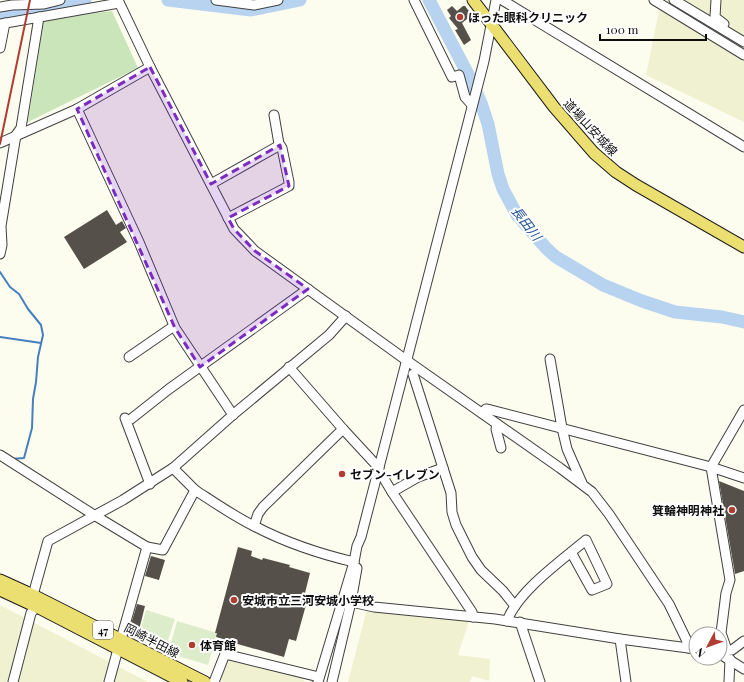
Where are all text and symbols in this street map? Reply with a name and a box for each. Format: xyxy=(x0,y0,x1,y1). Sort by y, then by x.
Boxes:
place label: ほった眼科クリニック xyxy=(468,9,588,25)
marker: ほった眼科クリニック xyxy=(455,12,465,22)
scale bar xyxy=(600,16,706,42)
text: 100 m xyxy=(606,21,639,37)
street label: 道場山安城線 xyxy=(561,95,621,159)
water label: 長田川 xyxy=(508,202,547,245)
place label: セブン-イレブン xyxy=(350,466,440,482)
marker: セブン-イレブン xyxy=(337,469,347,479)
place label: 箕輪神明神社 xyxy=(652,502,724,518)
marker: 箕輪神明神社 xyxy=(727,505,737,515)
place label: 安城市立三河安城小学校 xyxy=(242,592,374,608)
marker: 安城市立三河安城小学校 xyxy=(229,595,239,605)
street label: 岡崎半田線 xyxy=(122,619,182,661)
road number: 47 xyxy=(93,621,113,639)
north arrow xyxy=(688,626,728,666)
place label: 体育館 xyxy=(200,637,236,653)
marker: 体育館 xyxy=(187,640,197,650)
text: N xyxy=(692,645,708,661)

